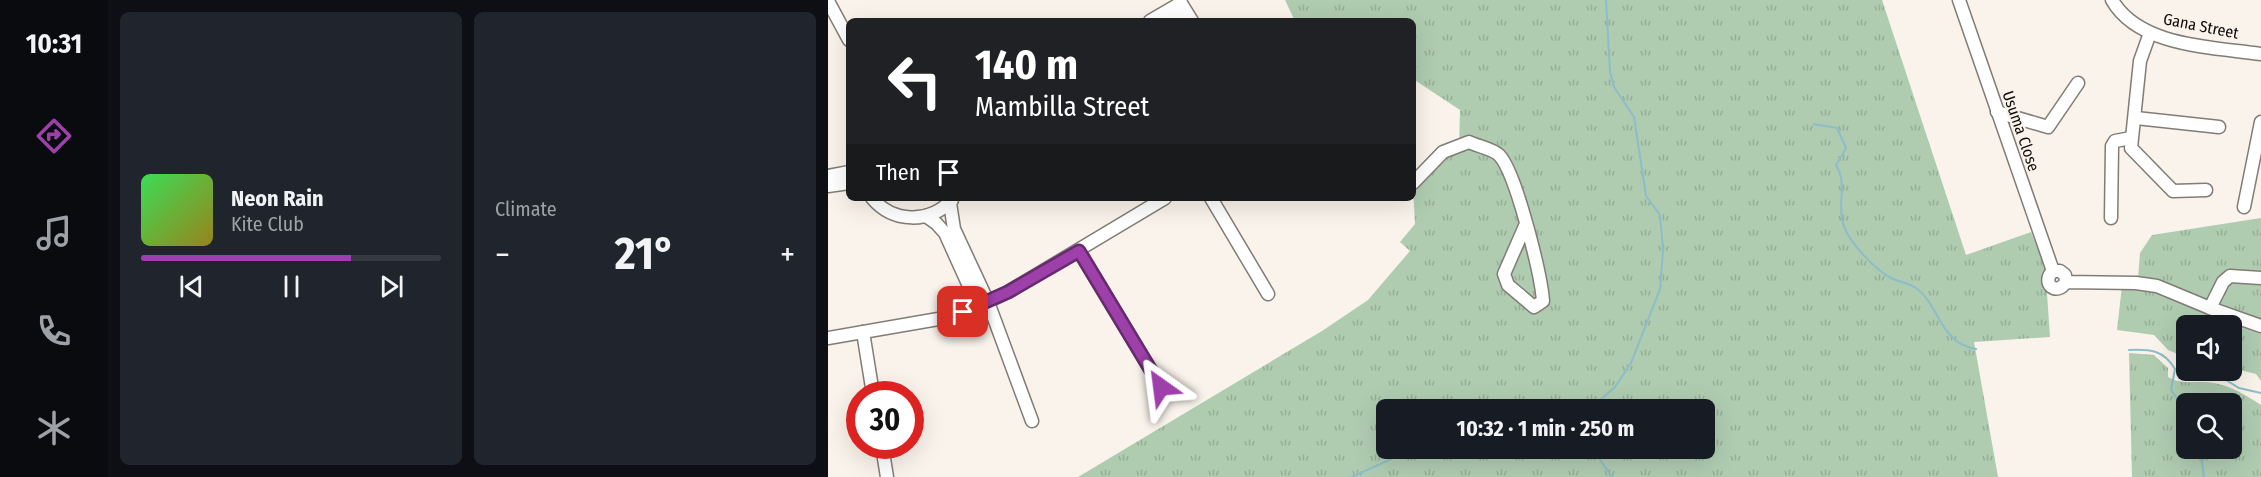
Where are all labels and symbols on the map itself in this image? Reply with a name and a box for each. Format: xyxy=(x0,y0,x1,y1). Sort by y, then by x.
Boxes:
street label: Gana Street xyxy=(2162,9,2241,43)
street label: Usuma Close xyxy=(1998,88,2044,174)
pin xyxy=(937,286,988,337)
position arrow xyxy=(1129,355,1193,419)
speed limit sign: 30 xyxy=(846,381,924,459)

